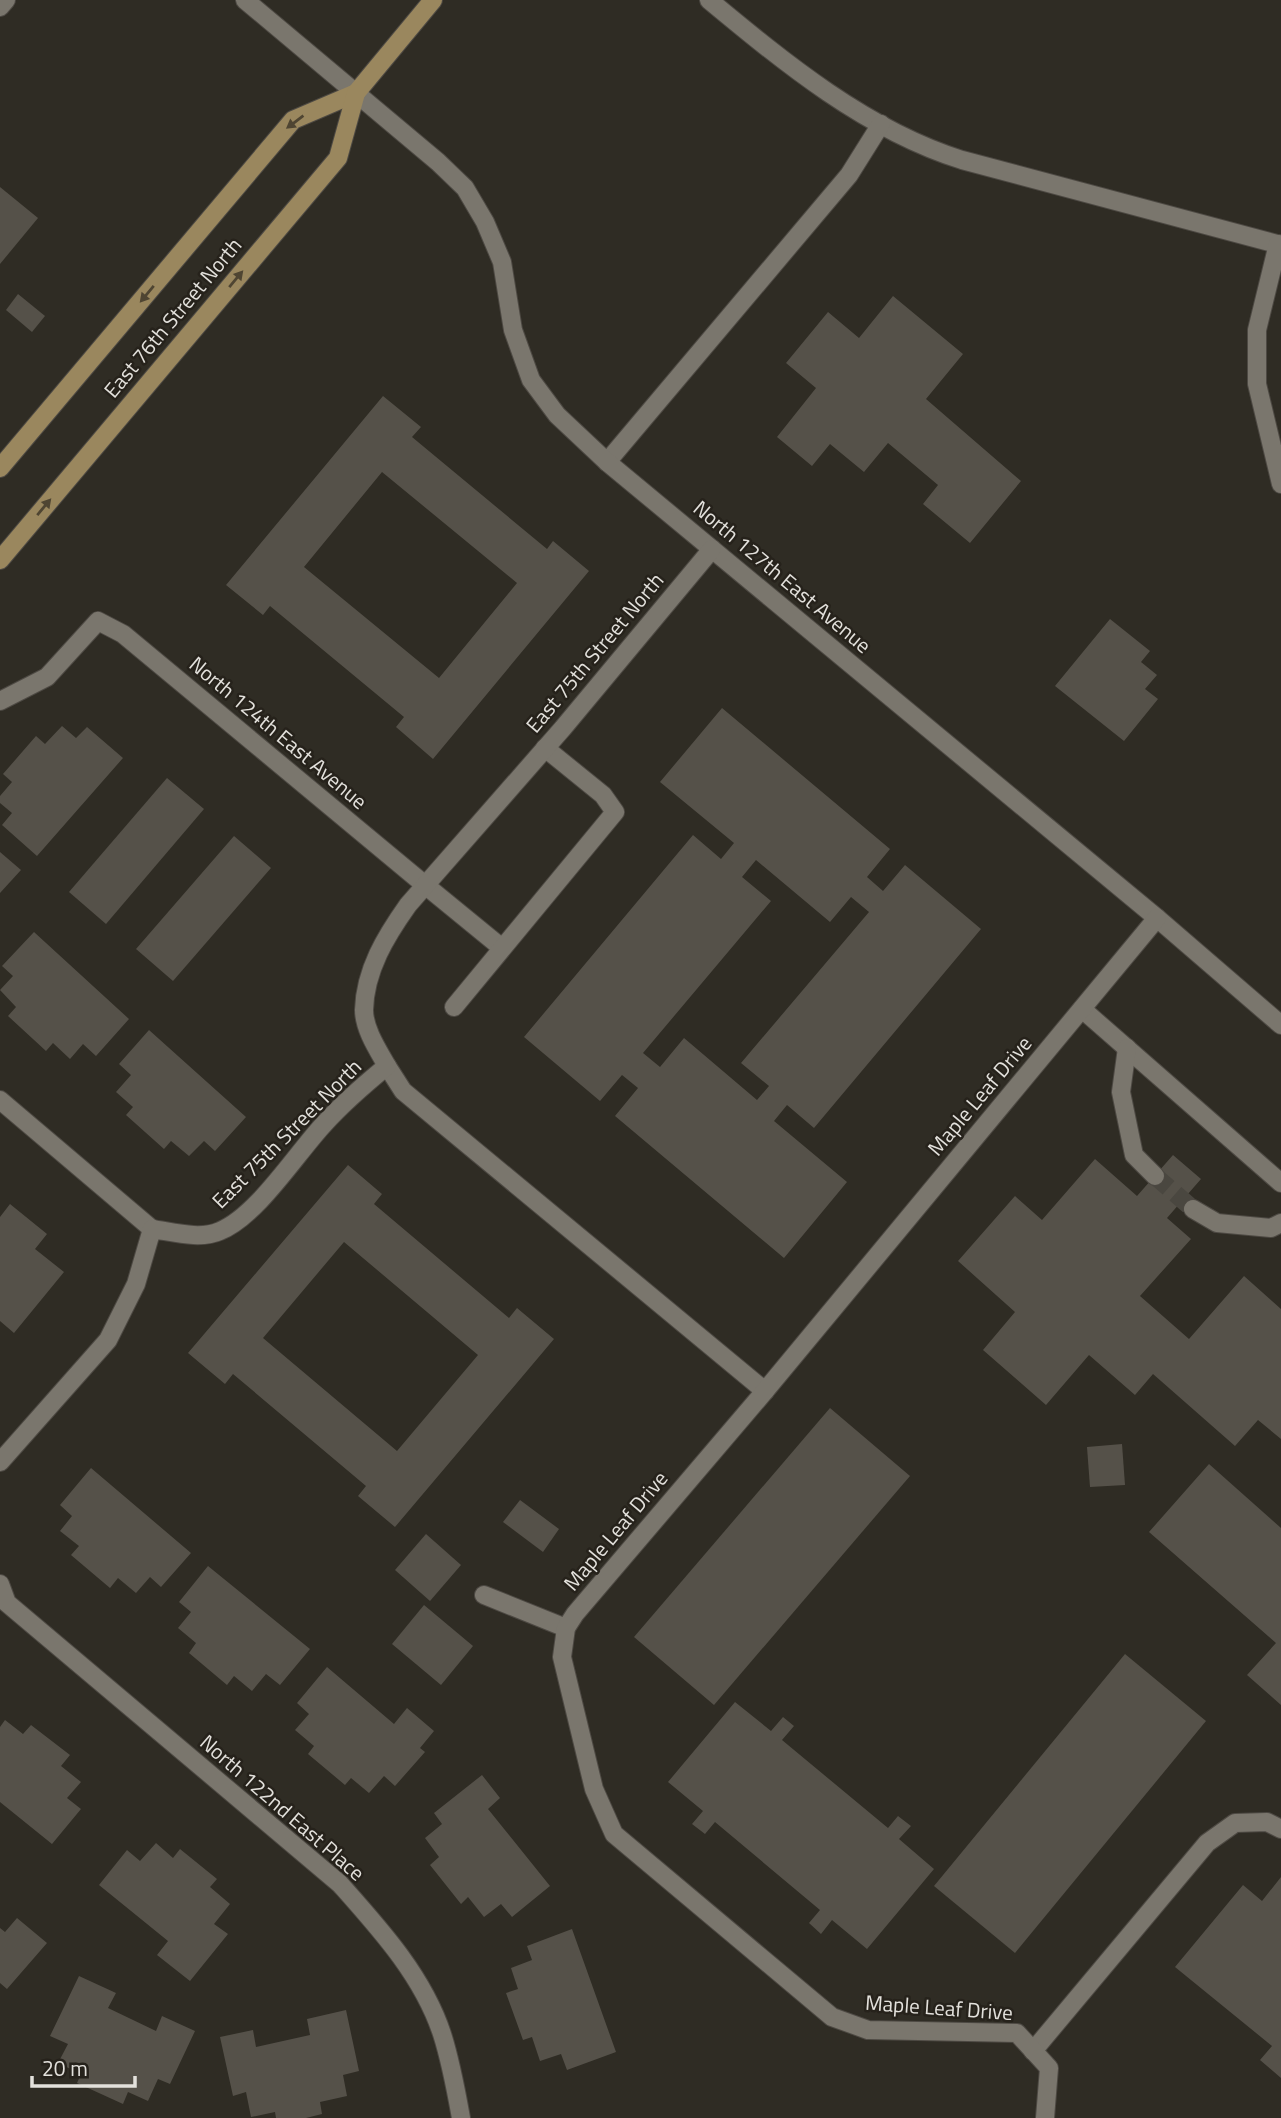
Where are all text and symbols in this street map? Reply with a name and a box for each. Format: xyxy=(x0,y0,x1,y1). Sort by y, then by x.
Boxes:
one-way arrow xyxy=(286,115,304,130)
street label: East 76th Street North xyxy=(96,230,249,404)
one-way arrow xyxy=(228,270,243,287)
one-way arrow xyxy=(139,285,154,303)
street label: North 127th East Avenue xyxy=(687,492,879,660)
one-way arrow xyxy=(36,499,51,516)
street label: East 75th Street North xyxy=(518,565,671,739)
street label: North 124th East Avenue xyxy=(183,648,375,816)
street label: Maple Leaf Drive xyxy=(919,1028,1039,1162)
street label: East 75th Street North xyxy=(204,1051,369,1216)
street label: Maple Leaf Drive xyxy=(555,1463,675,1597)
street label: North 122nd East Place xyxy=(193,1726,372,1888)
street label: Maple Leaf Drive xyxy=(864,1986,1014,2028)
scale bar xyxy=(32,2044,135,2088)
text: 20 m xyxy=(42,2052,88,2084)

